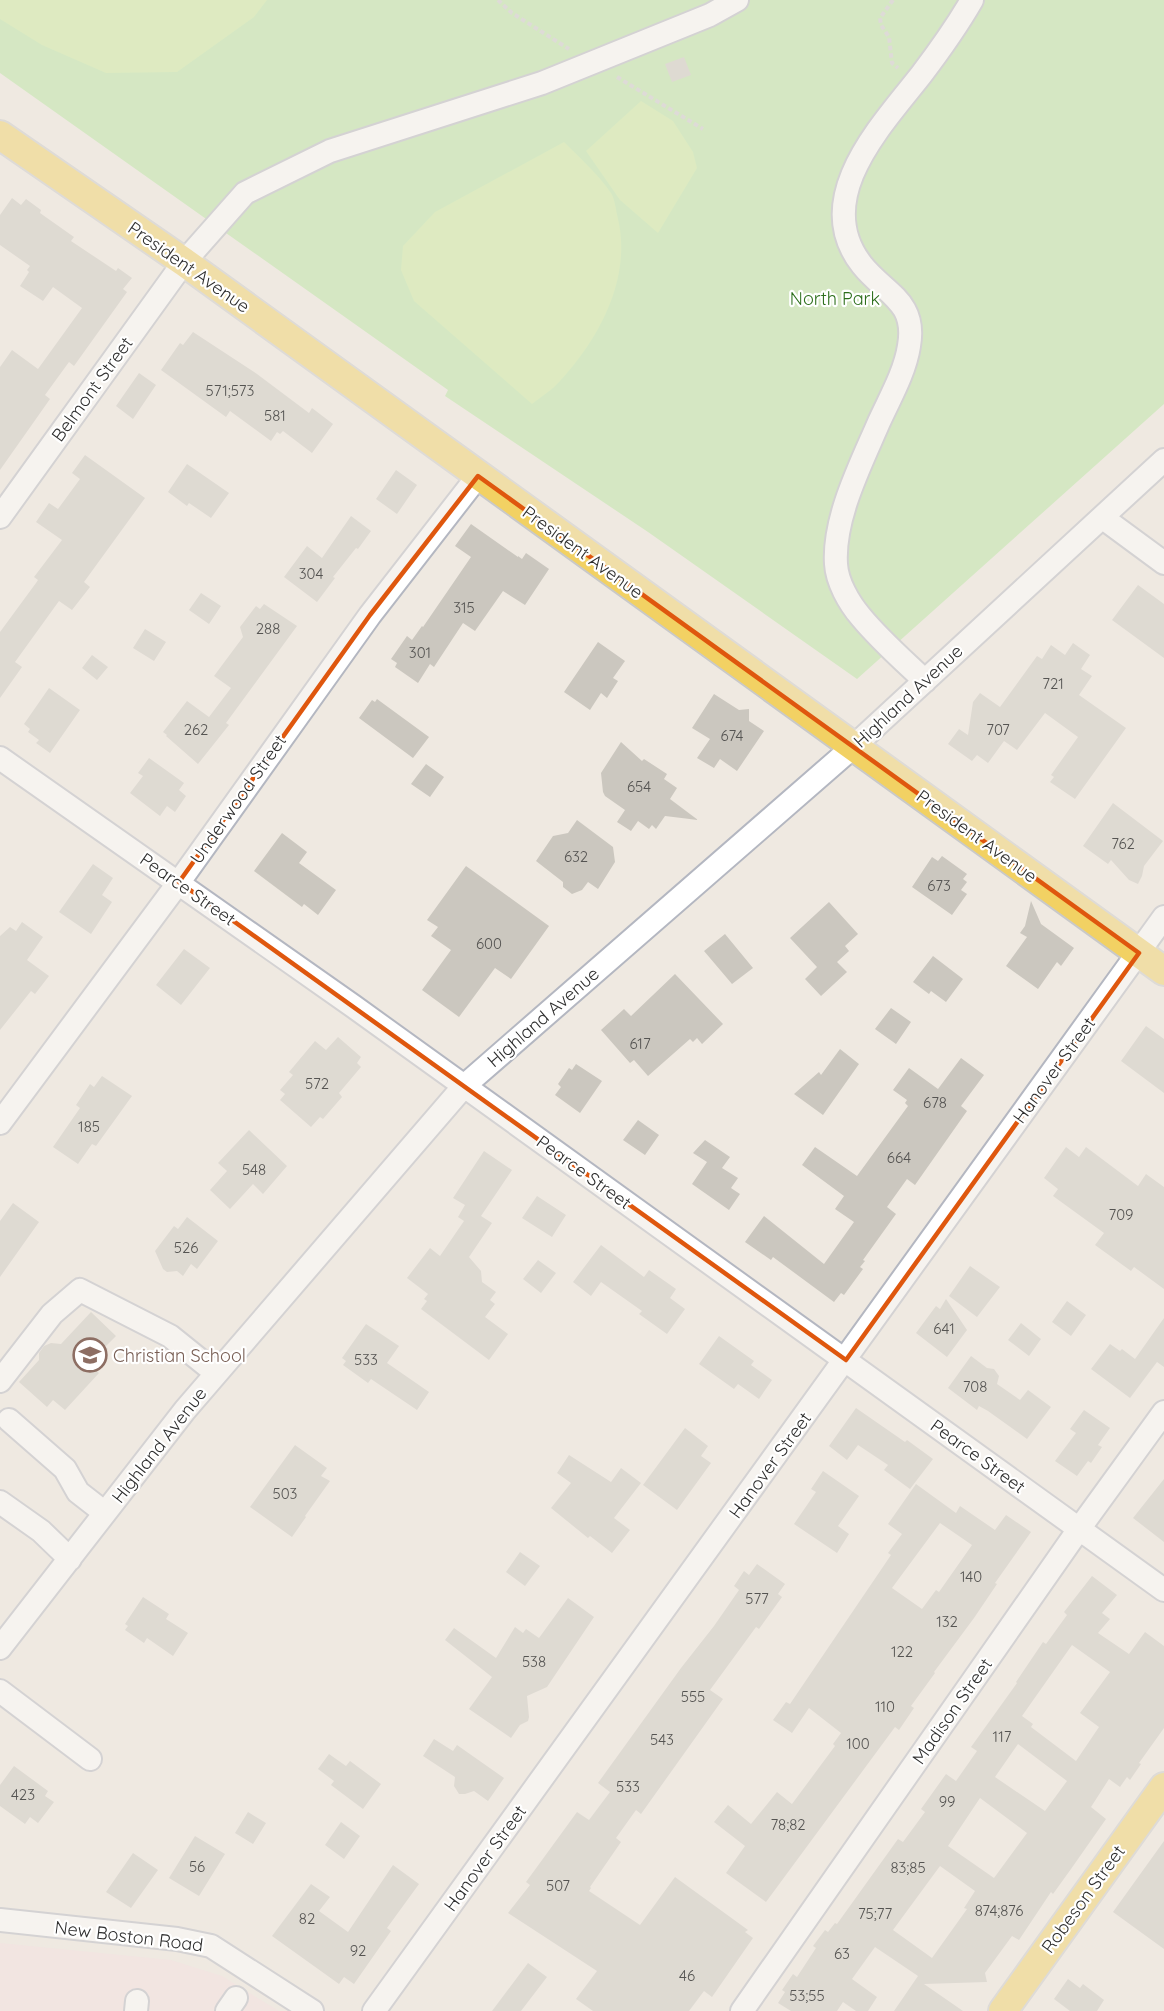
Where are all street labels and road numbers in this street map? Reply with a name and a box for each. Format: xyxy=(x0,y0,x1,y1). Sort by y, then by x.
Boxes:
street label: President Avenue xyxy=(124,216,254,318)
street label: Belmont Street xyxy=(46,332,138,446)
street label: President Avenue xyxy=(518,500,648,604)
street label: Highland Avenue xyxy=(849,639,967,753)
street label: Underwood Street xyxy=(185,730,291,868)
street label: President Avenue xyxy=(912,784,1042,888)
street label: Pearce Street xyxy=(136,848,240,930)
street label: Highland Avenue xyxy=(482,962,604,1072)
street label: Hanover Street xyxy=(1008,1012,1100,1128)
street label: Pearce Street xyxy=(532,1130,636,1214)
street label: Highland Avenue xyxy=(107,1382,211,1508)
street label: Hanover Street xyxy=(724,1407,816,1523)
street label: Pearce Street xyxy=(926,1414,1030,1498)
street label: Madison Street xyxy=(907,1653,997,1769)
street label: Hanover Street xyxy=(439,1800,531,1916)
street label: Robeson Street xyxy=(1036,1841,1130,1957)
street label: New Boston Road xyxy=(53,1915,205,1957)

